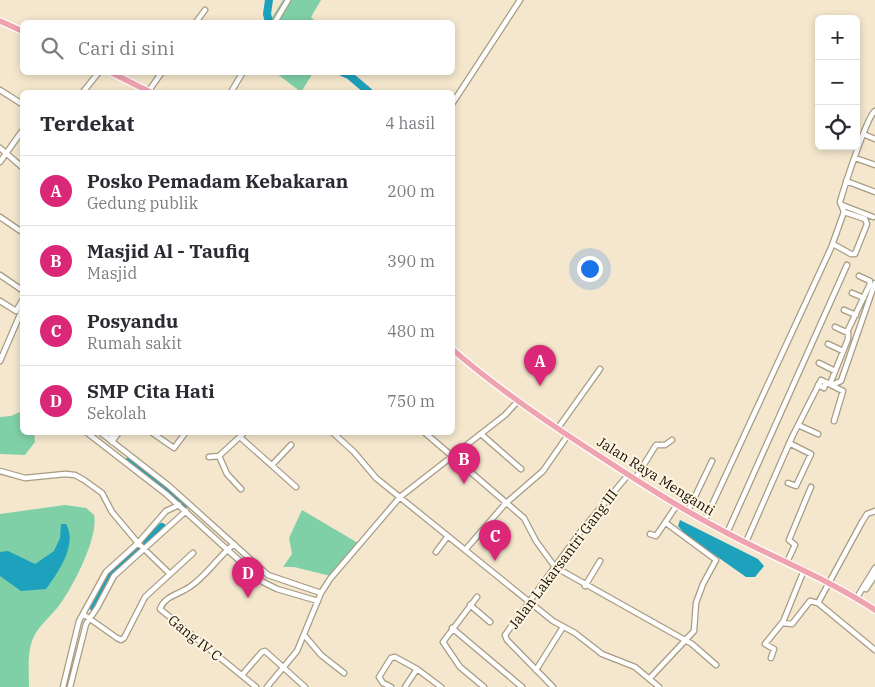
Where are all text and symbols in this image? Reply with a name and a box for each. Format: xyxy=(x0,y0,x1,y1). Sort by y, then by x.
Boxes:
map controls xyxy=(815,15,860,150)
button: + xyxy=(815,15,860,60)
search box xyxy=(20,20,455,75)
icon: search xyxy=(38,34,66,62)
text: Cari di sini xyxy=(78,36,175,60)
button: − xyxy=(815,60,860,105)
button: locate xyxy=(815,105,860,150)
text: Terdekat xyxy=(40,109,134,137)
text: 4 hasil xyxy=(385,113,435,133)
text: Posko Pemadam Kebakaran xyxy=(87,169,348,193)
text: A xyxy=(50,181,62,201)
text: 200 m xyxy=(387,181,435,201)
text: Gedung publik xyxy=(87,193,198,213)
text: Masjid Al - Taufiq xyxy=(87,239,250,263)
text: B xyxy=(50,251,62,271)
text: 390 m xyxy=(387,251,435,271)
your location xyxy=(577,256,603,282)
text: Masjid xyxy=(87,263,137,283)
text: Posyandu xyxy=(87,309,178,333)
text: C xyxy=(51,321,61,341)
text: 480 m xyxy=(387,321,435,341)
text: Rumah sakit xyxy=(87,333,182,353)
pin: A xyxy=(524,345,556,386)
text: SMP Cita Hati xyxy=(87,379,215,403)
text: D xyxy=(50,391,62,411)
text: 750 m xyxy=(387,391,435,411)
text: Sekolah xyxy=(87,403,147,423)
street label: Jalan Raya Menganti xyxy=(594,433,718,519)
pin: B xyxy=(448,443,480,484)
street label: Jalan Lakarsantri Gang III xyxy=(505,485,622,632)
pin: C xyxy=(479,520,511,561)
pin: D xyxy=(232,557,264,598)
street label: Gang IV C xyxy=(164,611,226,665)

